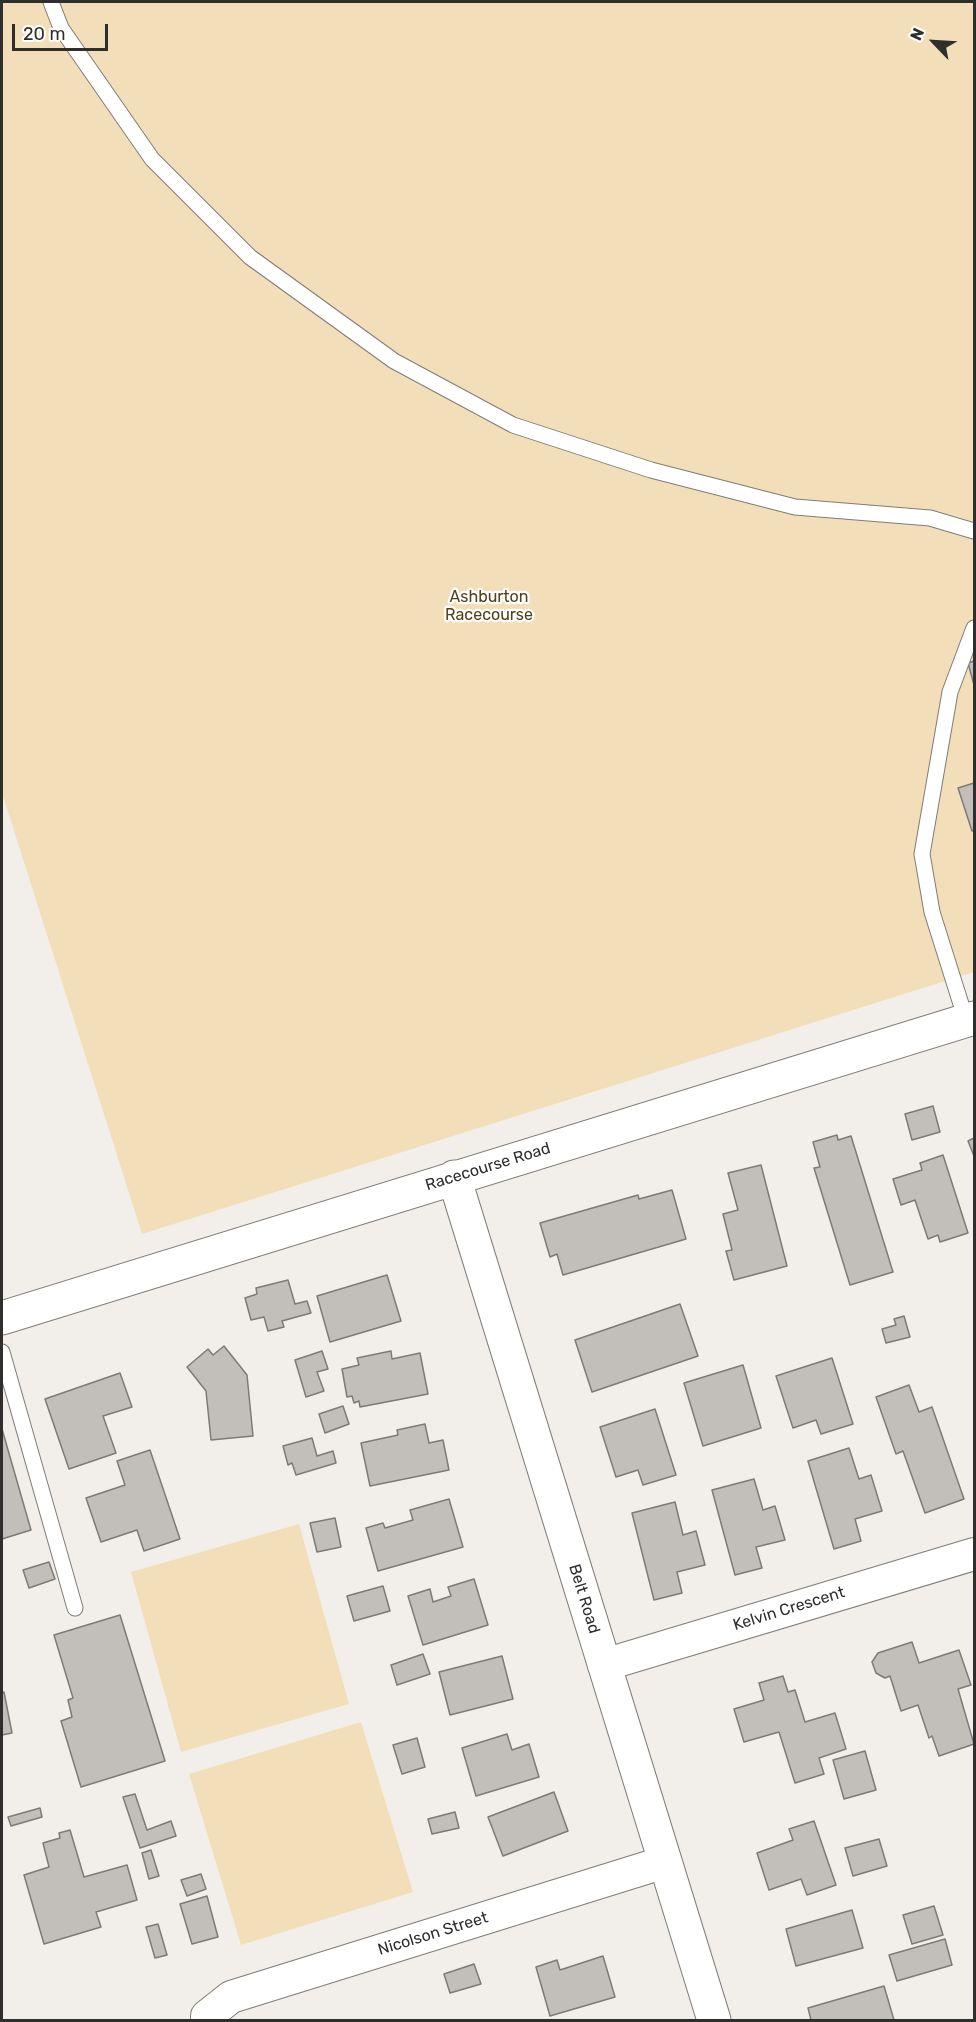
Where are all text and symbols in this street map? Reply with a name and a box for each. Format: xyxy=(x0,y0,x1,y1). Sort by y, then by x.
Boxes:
scale bar xyxy=(15,12,111,50)
north arrow xyxy=(904,12,964,72)
text: 20 m xyxy=(23,23,65,45)
text: N xyxy=(906,25,928,43)
park label: Ashburton Racecourse xyxy=(445,587,533,625)
street label: Racecourse Road xyxy=(423,1139,553,1195)
street label: Belt Road xyxy=(564,1562,604,1636)
street label: Kelvin Crescent xyxy=(731,1583,847,1635)
street label: Nicolson Street xyxy=(376,1908,490,1960)

